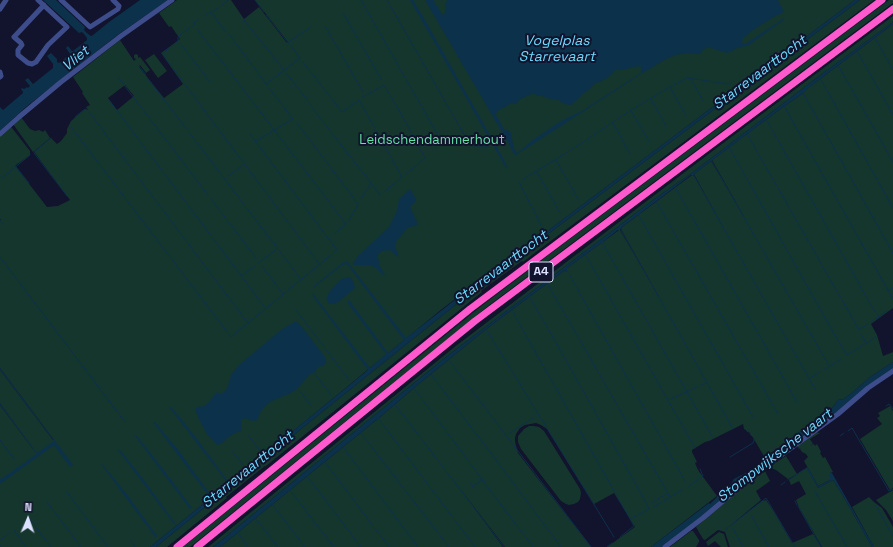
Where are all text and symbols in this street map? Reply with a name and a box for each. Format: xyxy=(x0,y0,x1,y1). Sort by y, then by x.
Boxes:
water label: Starrevaarttocht xyxy=(710,32,810,114)
water label: Vogelplas Starrevaart xyxy=(519,33,595,66)
water label: Vliet xyxy=(59,43,93,75)
park label: Leidschendammerhout xyxy=(359,132,505,148)
water label: Starrevaarttocht xyxy=(451,227,551,309)
road number: A4 xyxy=(529,262,553,282)
water label: Stompwijksche vaart xyxy=(714,406,836,506)
water label: Starrevaarttocht xyxy=(199,428,297,512)
north arrow xyxy=(8,499,48,539)
text: N xyxy=(24,500,32,514)

